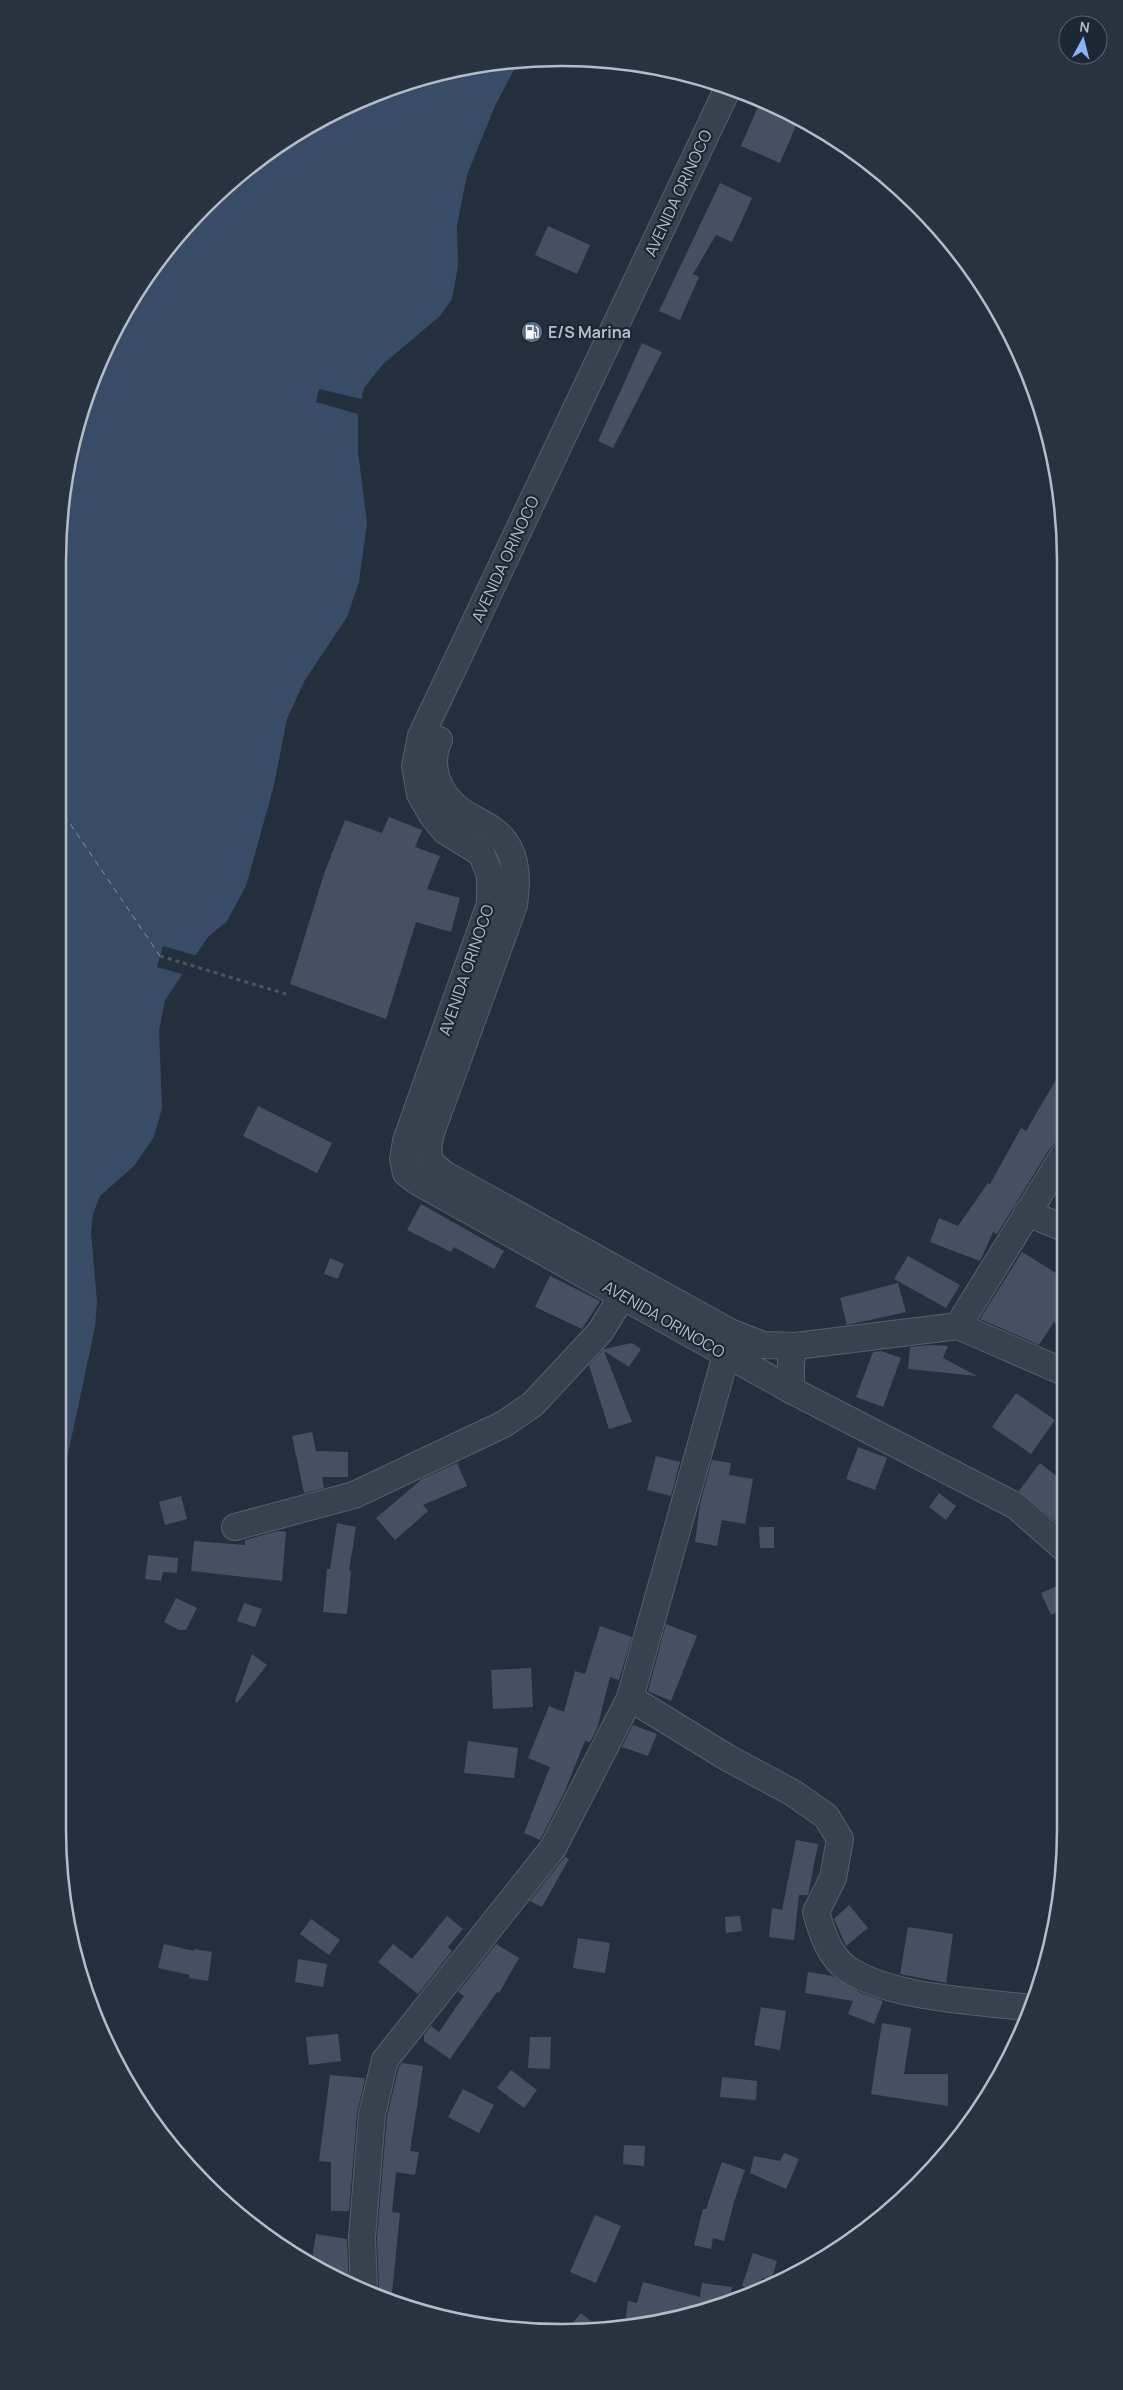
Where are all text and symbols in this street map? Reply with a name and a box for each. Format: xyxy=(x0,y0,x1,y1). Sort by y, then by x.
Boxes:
north arrow xyxy=(1058,15,1108,65)
text: N xyxy=(1078,17,1091,37)
street label: AVENIDA ORINOCO xyxy=(639,126,717,260)
fuel station icon: E/S Marina xyxy=(520,320,544,344)
place label: E/S Marina xyxy=(548,321,631,343)
street label: AVENIDA ORINOCO xyxy=(466,492,544,626)
street label: AVENIDA ORINOCO xyxy=(433,901,499,1038)
street label: AVENIDA ORINOCO xyxy=(599,1275,729,1363)

